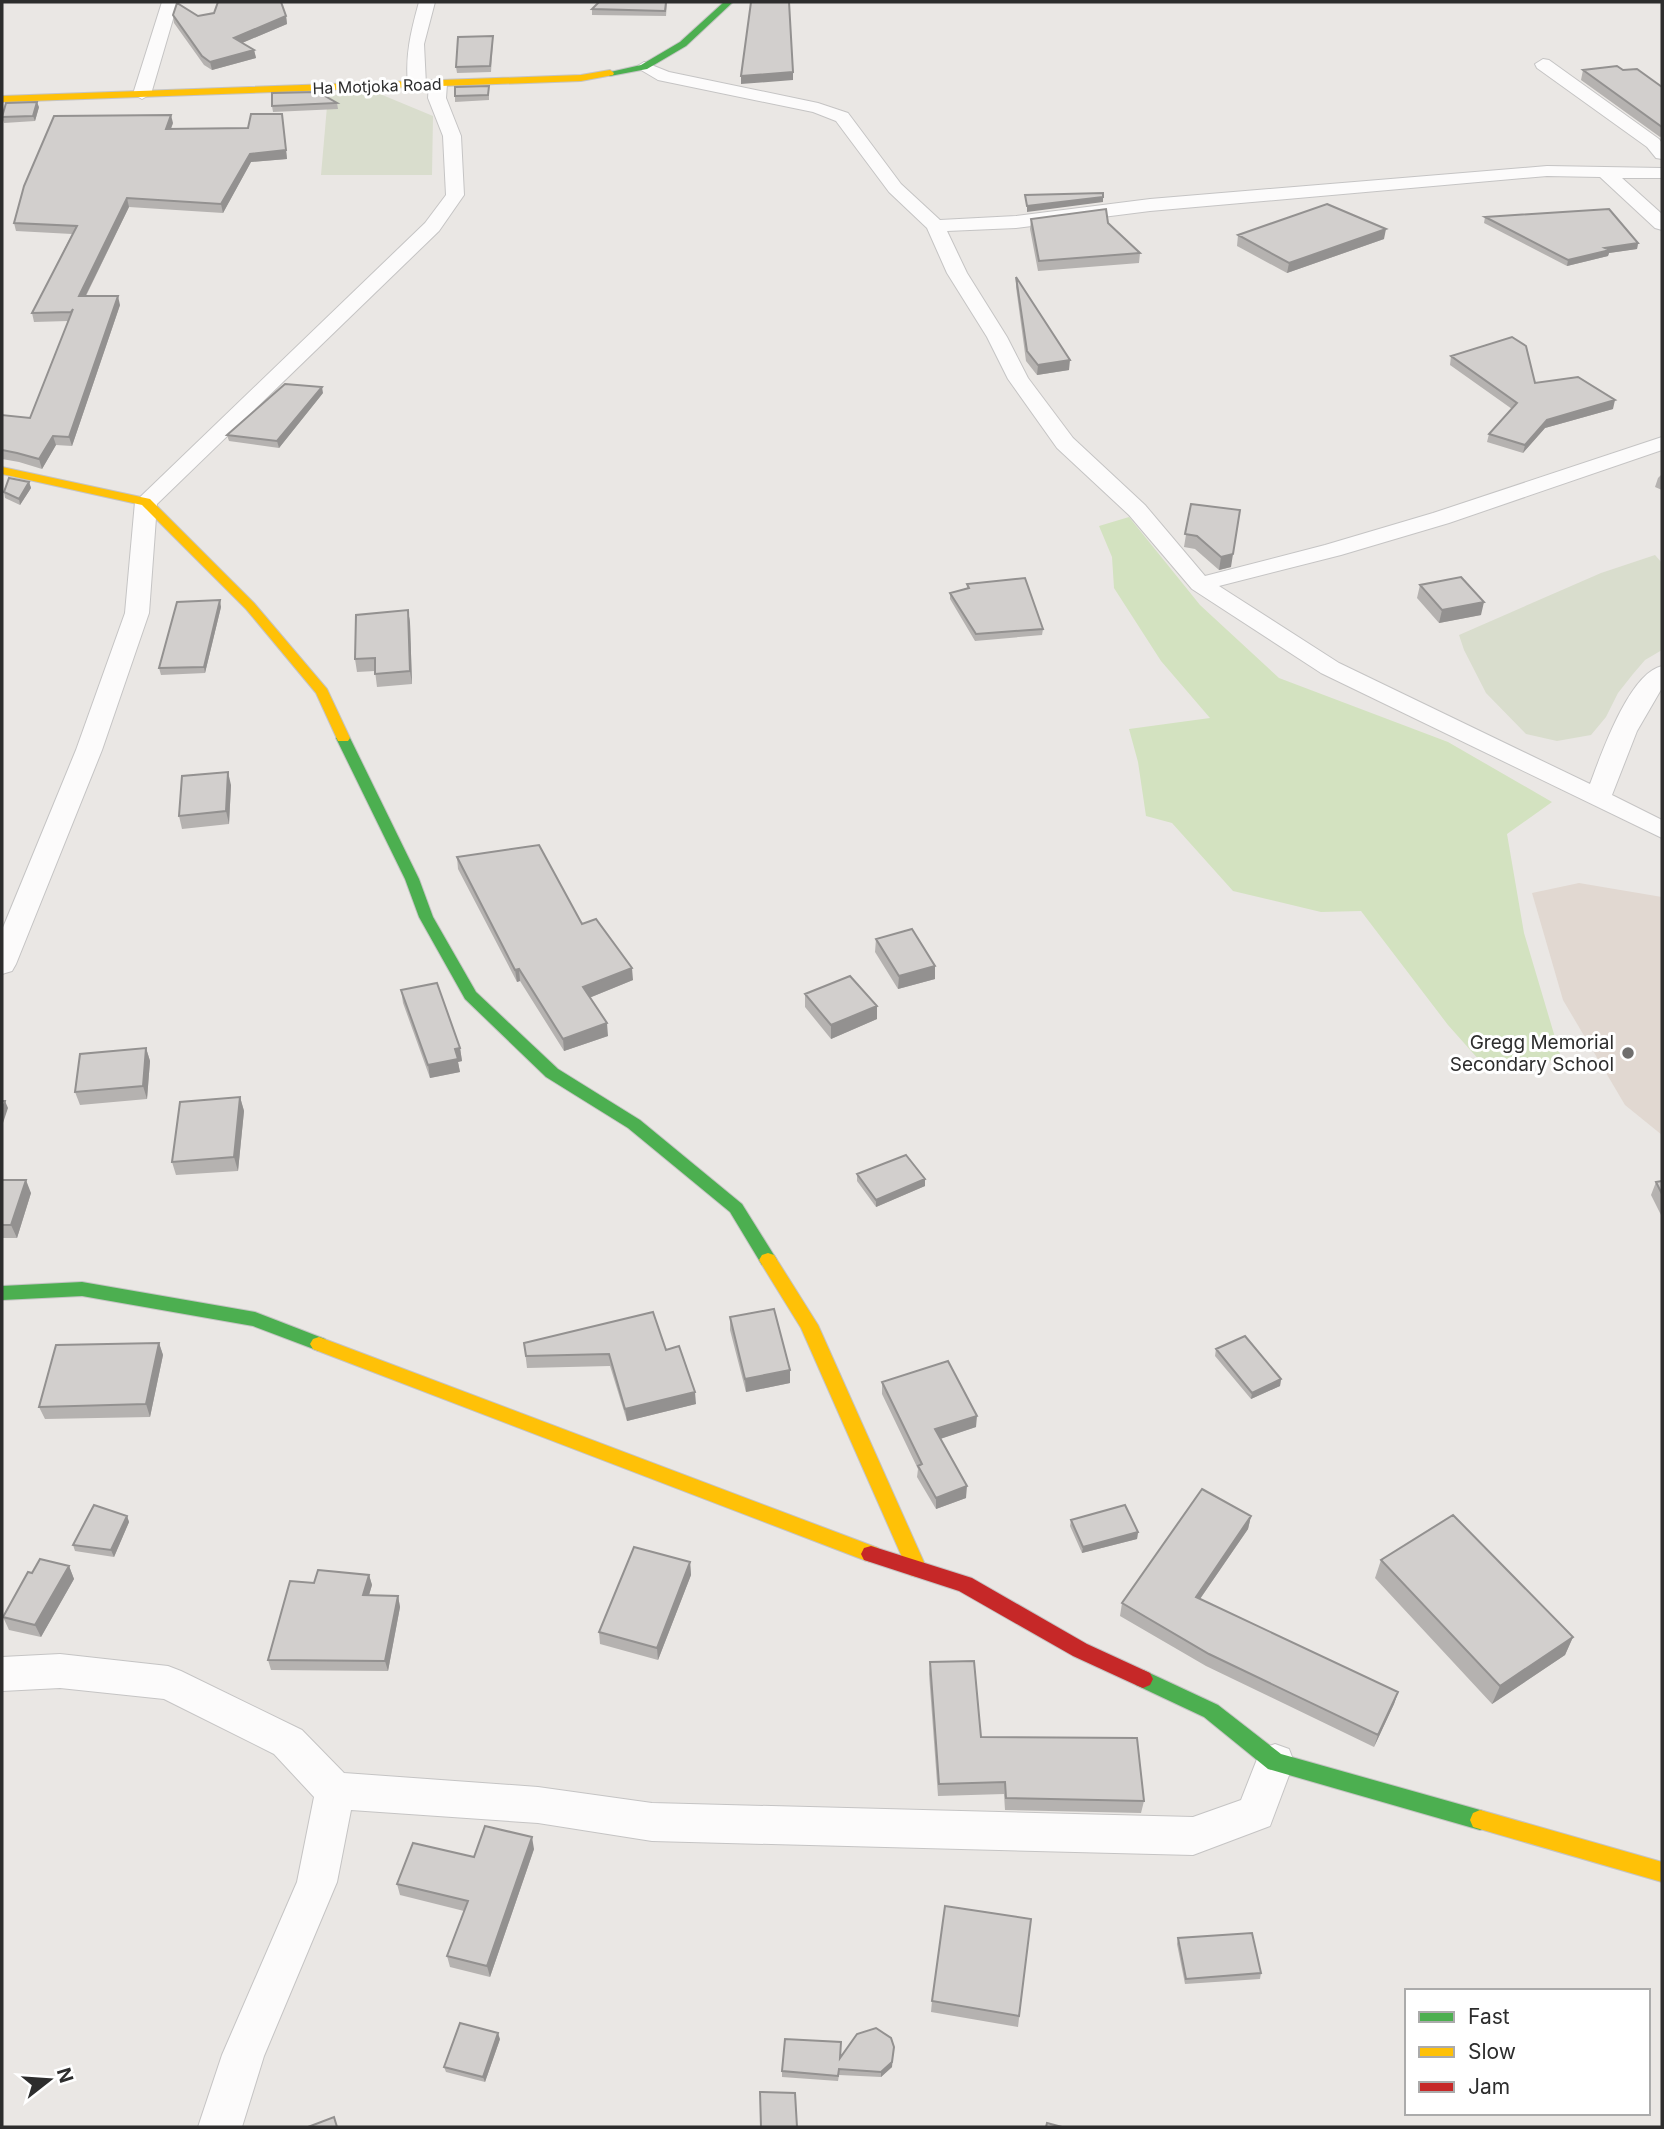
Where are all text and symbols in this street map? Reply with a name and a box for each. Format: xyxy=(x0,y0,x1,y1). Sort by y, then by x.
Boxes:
street label: Ha Motjoka Road xyxy=(312,74,442,98)
place label: Gregg Memorial Secondary School xyxy=(1450,1031,1614,1076)
marker: Gregg Memorial Secondary School xyxy=(1620,1045,1636,1061)
legend xyxy=(1405,1989,1650,2115)
text: Fast xyxy=(1468,2004,1510,2029)
text: Slow xyxy=(1468,2039,1516,2064)
north arrow xyxy=(14,2045,84,2115)
text: N xyxy=(52,2065,78,2085)
text: Jam xyxy=(1468,2074,1510,2099)

